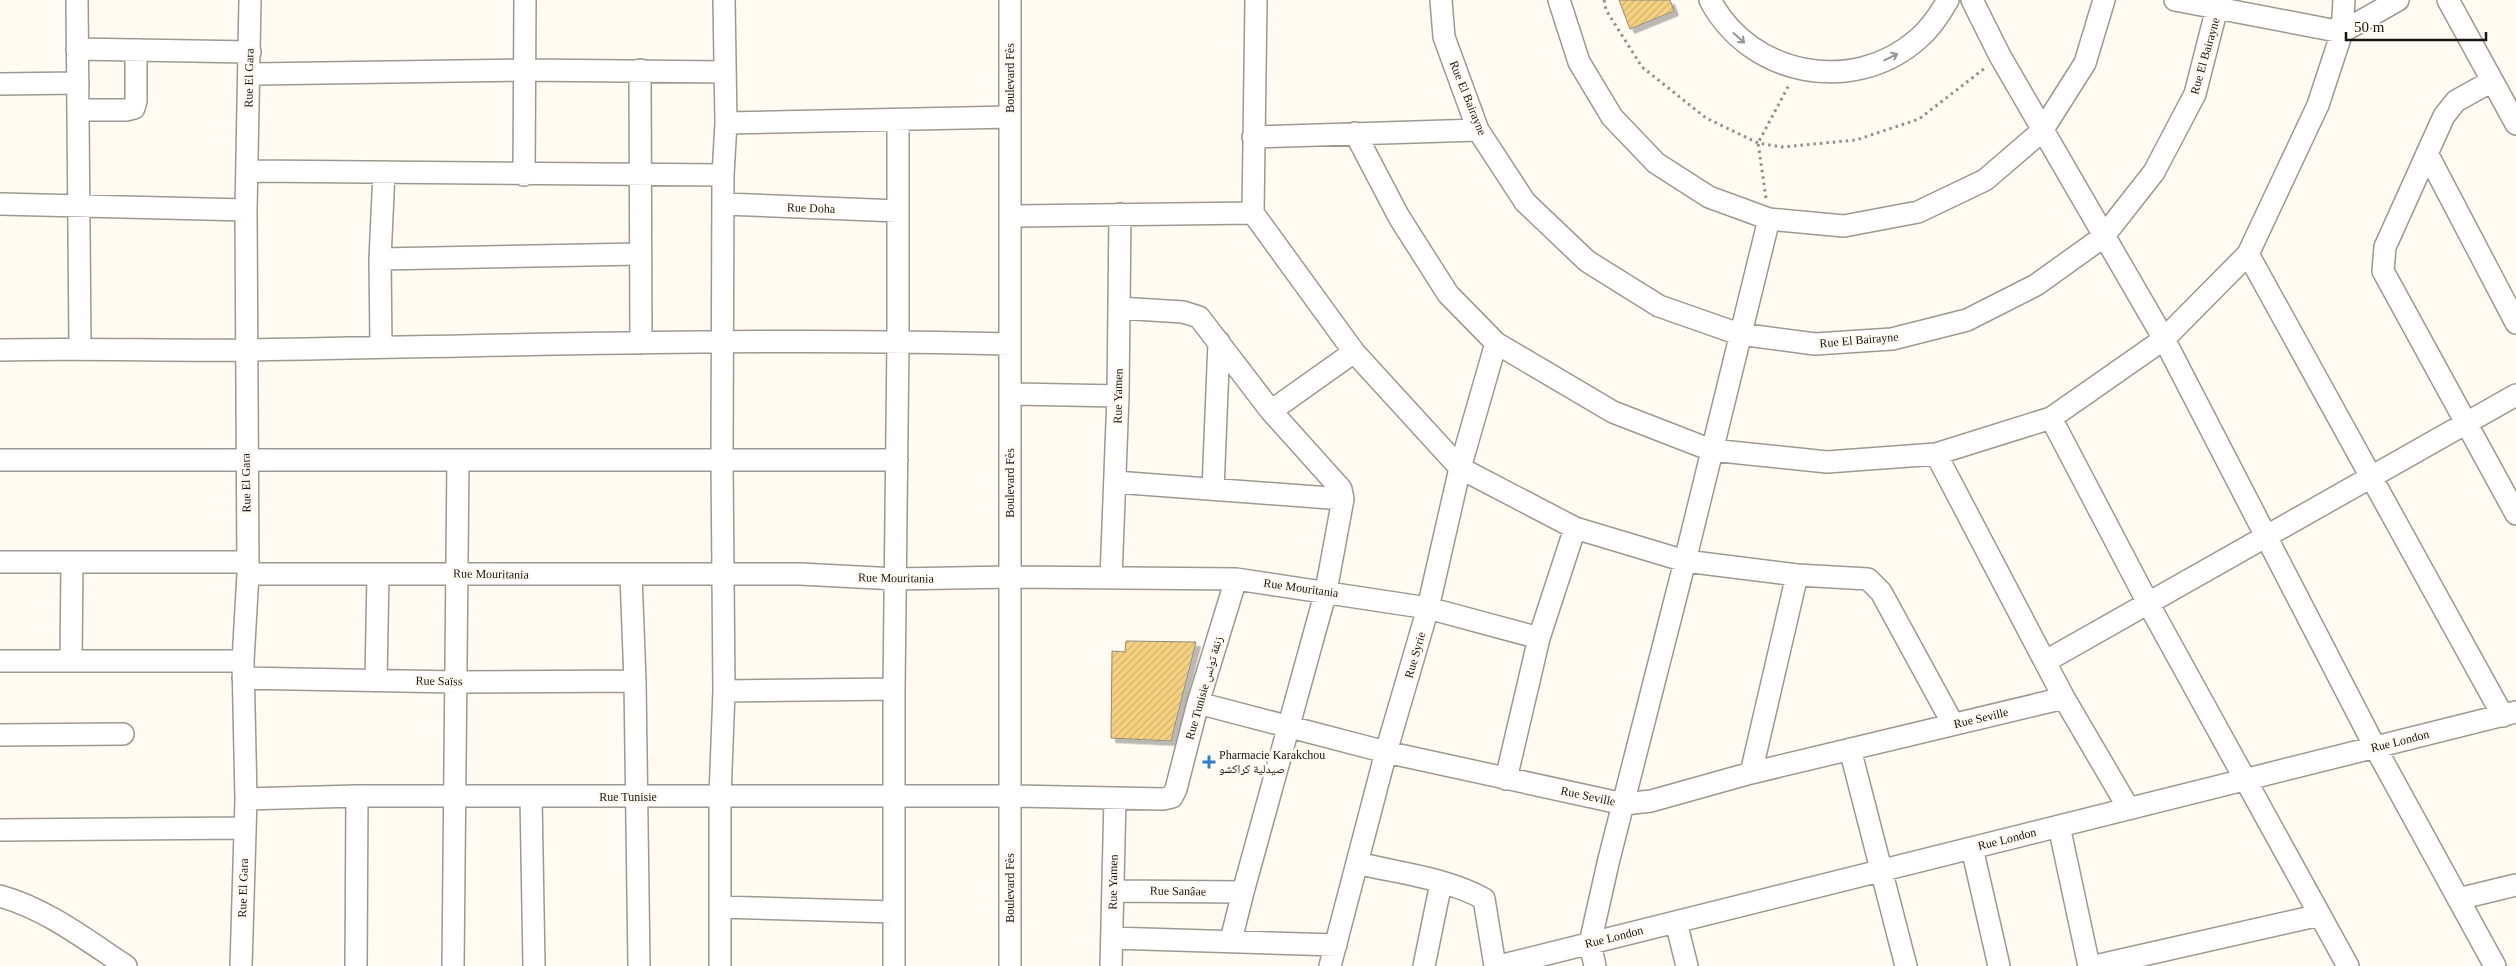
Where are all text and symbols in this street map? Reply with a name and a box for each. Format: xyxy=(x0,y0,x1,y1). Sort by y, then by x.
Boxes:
scale bar xyxy=(2346,10,2486,42)
street label: Rue El Bairayne xyxy=(2187,16,2223,96)
text: 50 m xyxy=(2354,19,2385,35)
one-way arrow xyxy=(1733,33,1746,44)
street label: Boulevard Fès xyxy=(1003,43,1017,113)
street label: Rue El Gara xyxy=(241,48,257,108)
one-way arrow xyxy=(1883,52,1898,62)
street label: Rue El Bairayne xyxy=(1447,59,1489,137)
street label: Rue Doha xyxy=(787,200,836,216)
street label: Rue El Bairayne xyxy=(1819,330,1899,350)
street label: Rue Yamen xyxy=(1111,368,1125,424)
street label: Boulevard Fès xyxy=(1003,448,1017,518)
street label: Rue El Gara xyxy=(238,453,254,513)
street label: Rue Mouritania xyxy=(453,566,530,582)
street label: Rue Mouritania xyxy=(858,570,935,586)
street label: Rue Mouritania xyxy=(1263,576,1340,600)
street label: Rue Syrie xyxy=(1402,630,1428,680)
street label: Rue Tunisie زنقة تونس xyxy=(1183,634,1226,741)
street label: Rue Saïss xyxy=(415,674,463,688)
street label: Rue Seville xyxy=(1952,705,2010,731)
street label: Rue London xyxy=(2369,727,2431,755)
place label: Pharmacie Karakchou صيدلية كراكشو xyxy=(1219,748,1325,776)
marker: Pharmacie Karakchou صيدلية كراكشو xyxy=(1203,756,1215,768)
street label: Rue Seville xyxy=(1559,783,1617,809)
street label: Rue Tunisie xyxy=(599,790,657,804)
street label: Rue London xyxy=(1976,825,2038,853)
street label: Boulevard Fès xyxy=(1003,853,1017,923)
street label: Rue Yamen xyxy=(1106,854,1120,910)
street label: Rue El Gara xyxy=(235,857,251,918)
street label: Rue Sanâae xyxy=(1150,884,1206,898)
street label: Rue London xyxy=(1583,923,1645,951)

